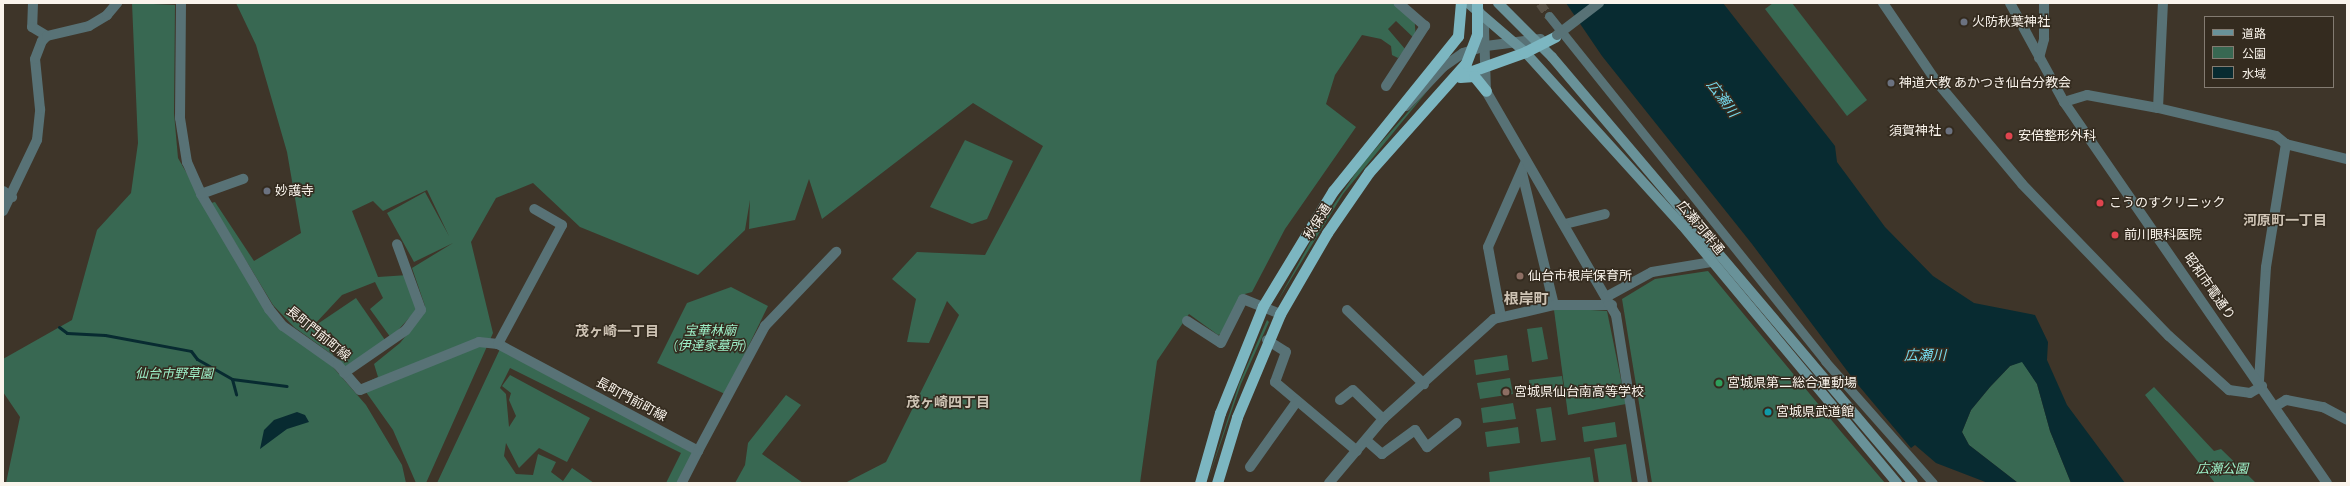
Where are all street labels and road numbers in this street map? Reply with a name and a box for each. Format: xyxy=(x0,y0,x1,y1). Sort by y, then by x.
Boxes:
street label: 広瀬河畔通 xyxy=(1673,198,1727,258)
street label: 秋保通 xyxy=(1301,201,1335,243)
street label: 昭和市電通り xyxy=(2180,251,2238,323)
street label: 長町門前町線 xyxy=(283,303,353,365)
street label: 長町門前町線 xyxy=(593,375,669,425)

